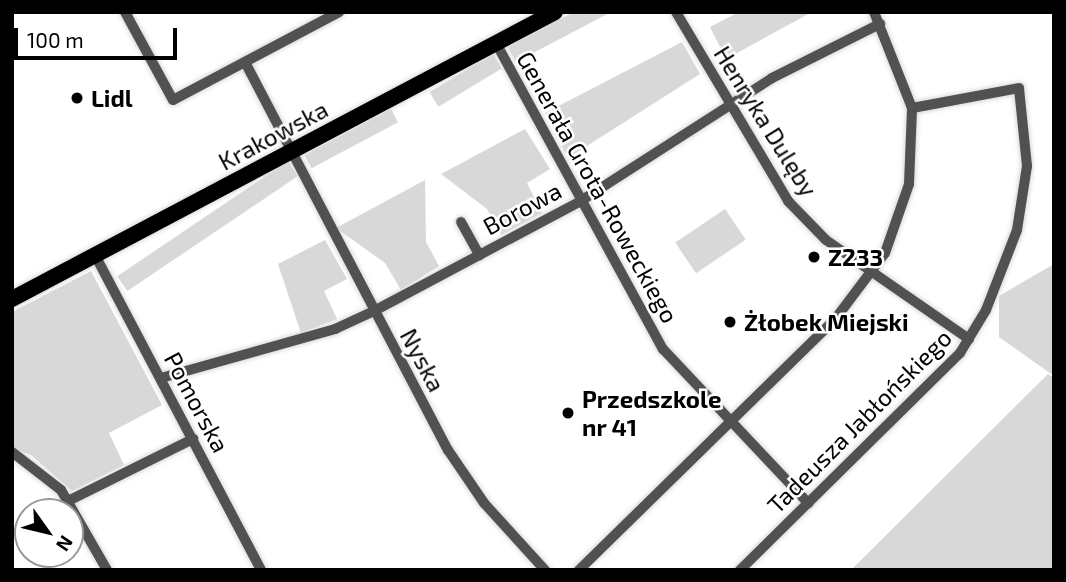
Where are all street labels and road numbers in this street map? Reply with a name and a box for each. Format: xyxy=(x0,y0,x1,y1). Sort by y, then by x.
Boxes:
street label: Henryka Dulęby xyxy=(708,41,824,201)
street label: Generała Grota-Roweckiego xyxy=(511,46,685,328)
street label: Krakowska xyxy=(213,94,333,176)
street label: Borowa xyxy=(478,176,566,240)
street label: Tadeusza Jabłońskiego xyxy=(761,323,957,519)
street label: Nyska xyxy=(395,324,451,396)
street label: Pomorska xyxy=(159,347,235,457)

